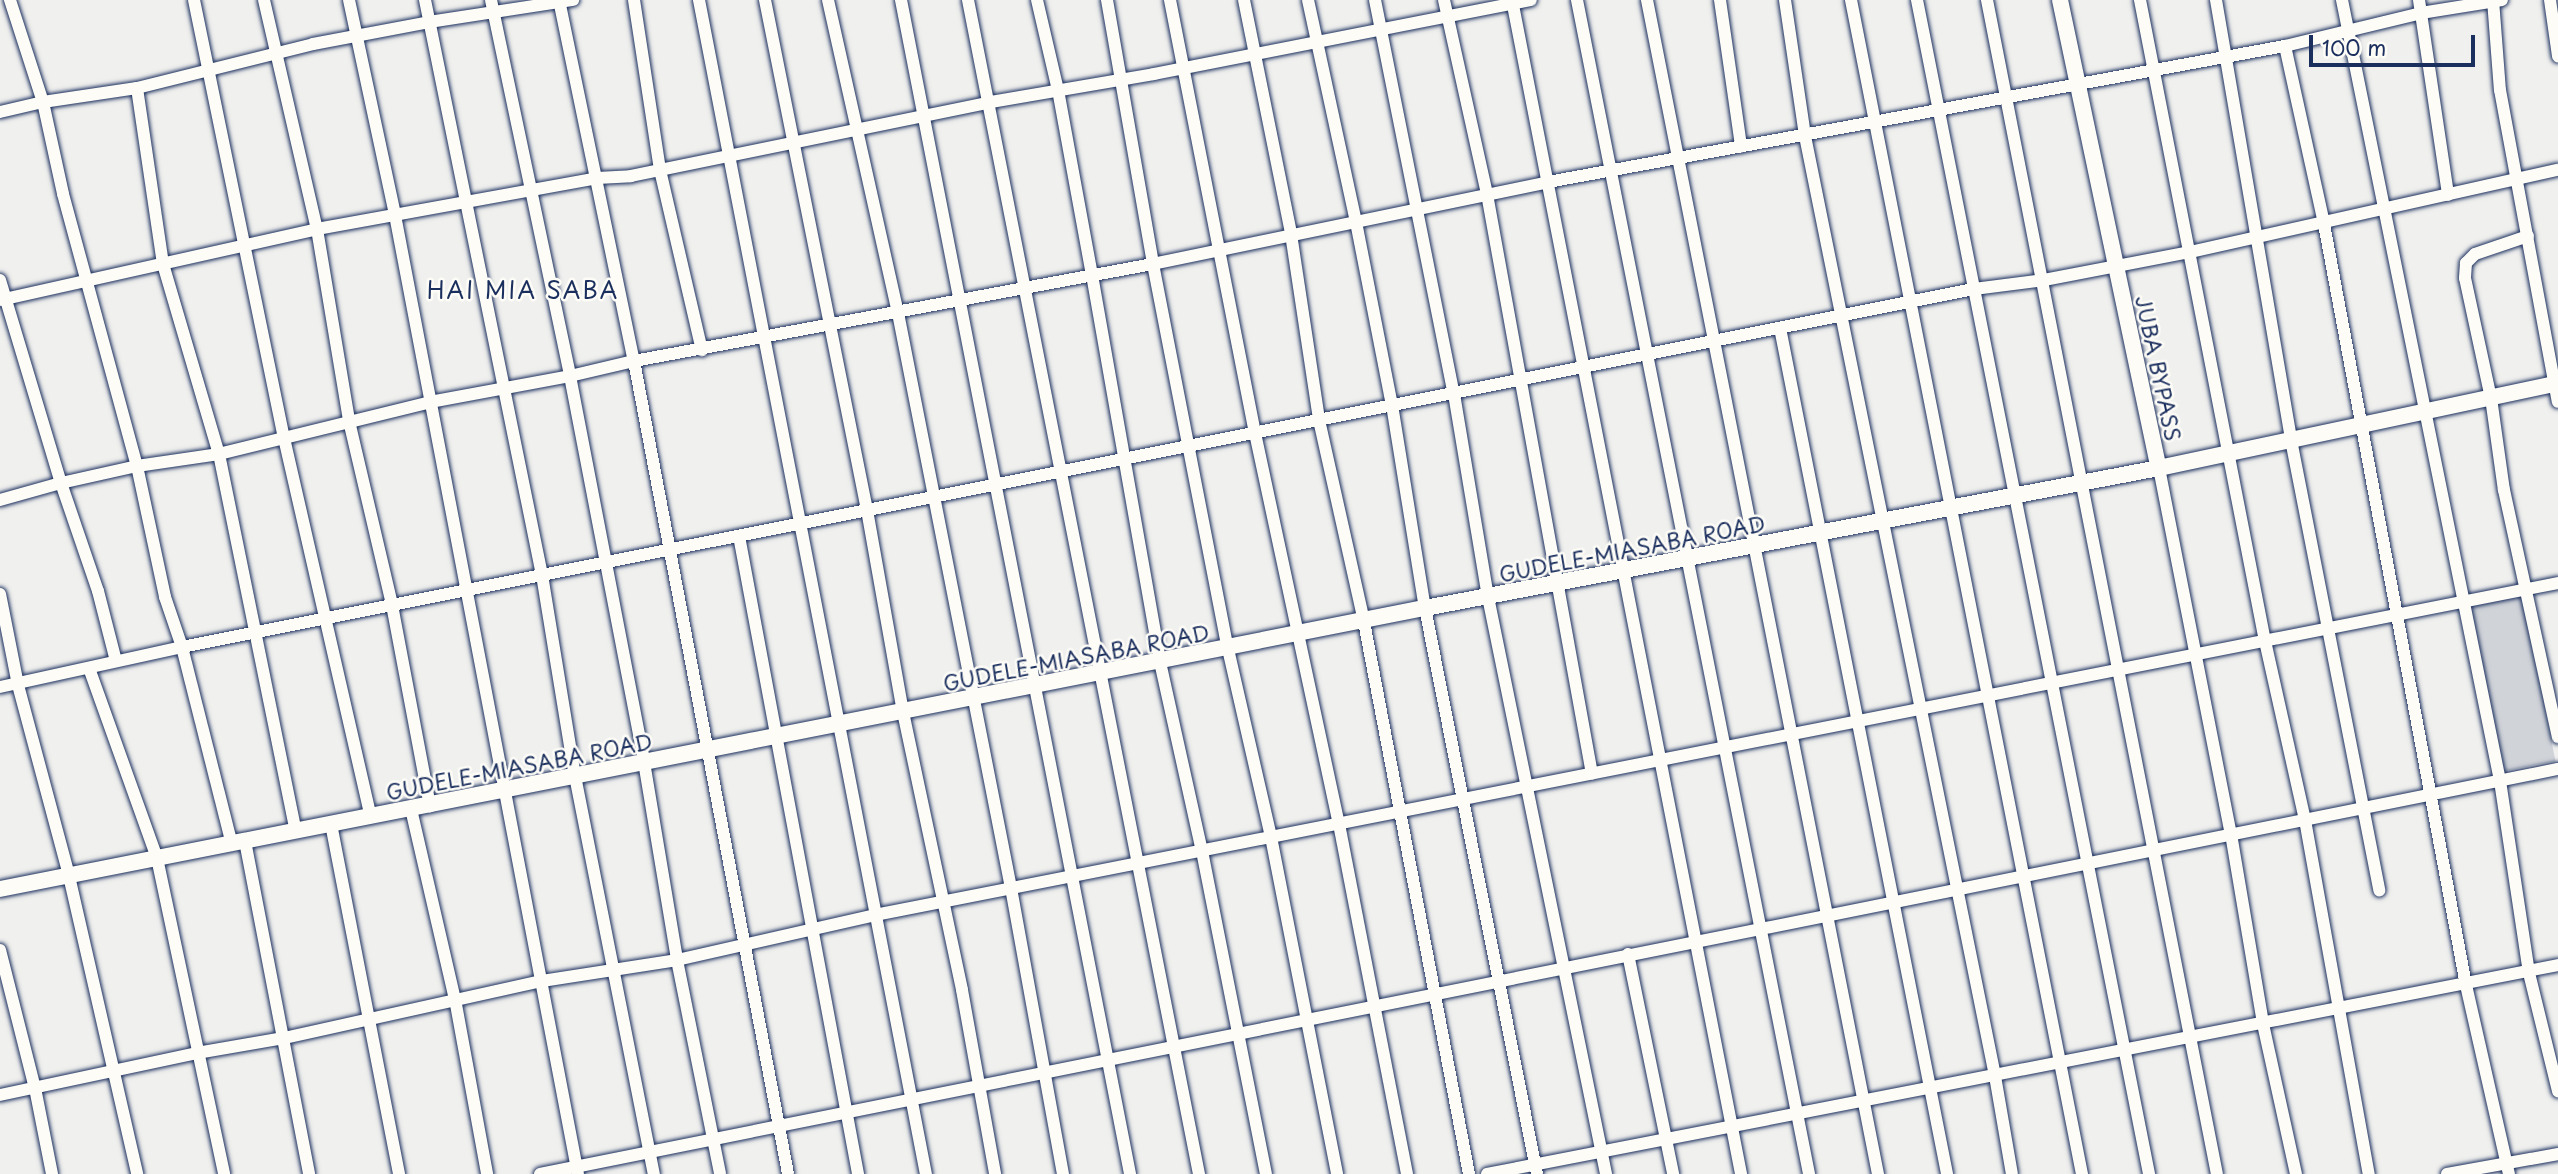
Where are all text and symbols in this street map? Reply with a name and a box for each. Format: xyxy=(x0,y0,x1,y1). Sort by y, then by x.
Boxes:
scale bar xyxy=(2313,21,2479,65)
text: 100 m xyxy=(2322,31,2386,63)
district label: HAI MIA SABA xyxy=(428,276,618,304)
street label: JUBA BYPASS xyxy=(2131,294,2187,442)
street label: GUDELE-MIASABA ROAD xyxy=(1497,510,1767,586)
street label: GUDELE-MIASABA ROAD xyxy=(941,619,1211,695)
street label: GUDELE-MIASABA ROAD xyxy=(384,728,654,804)

